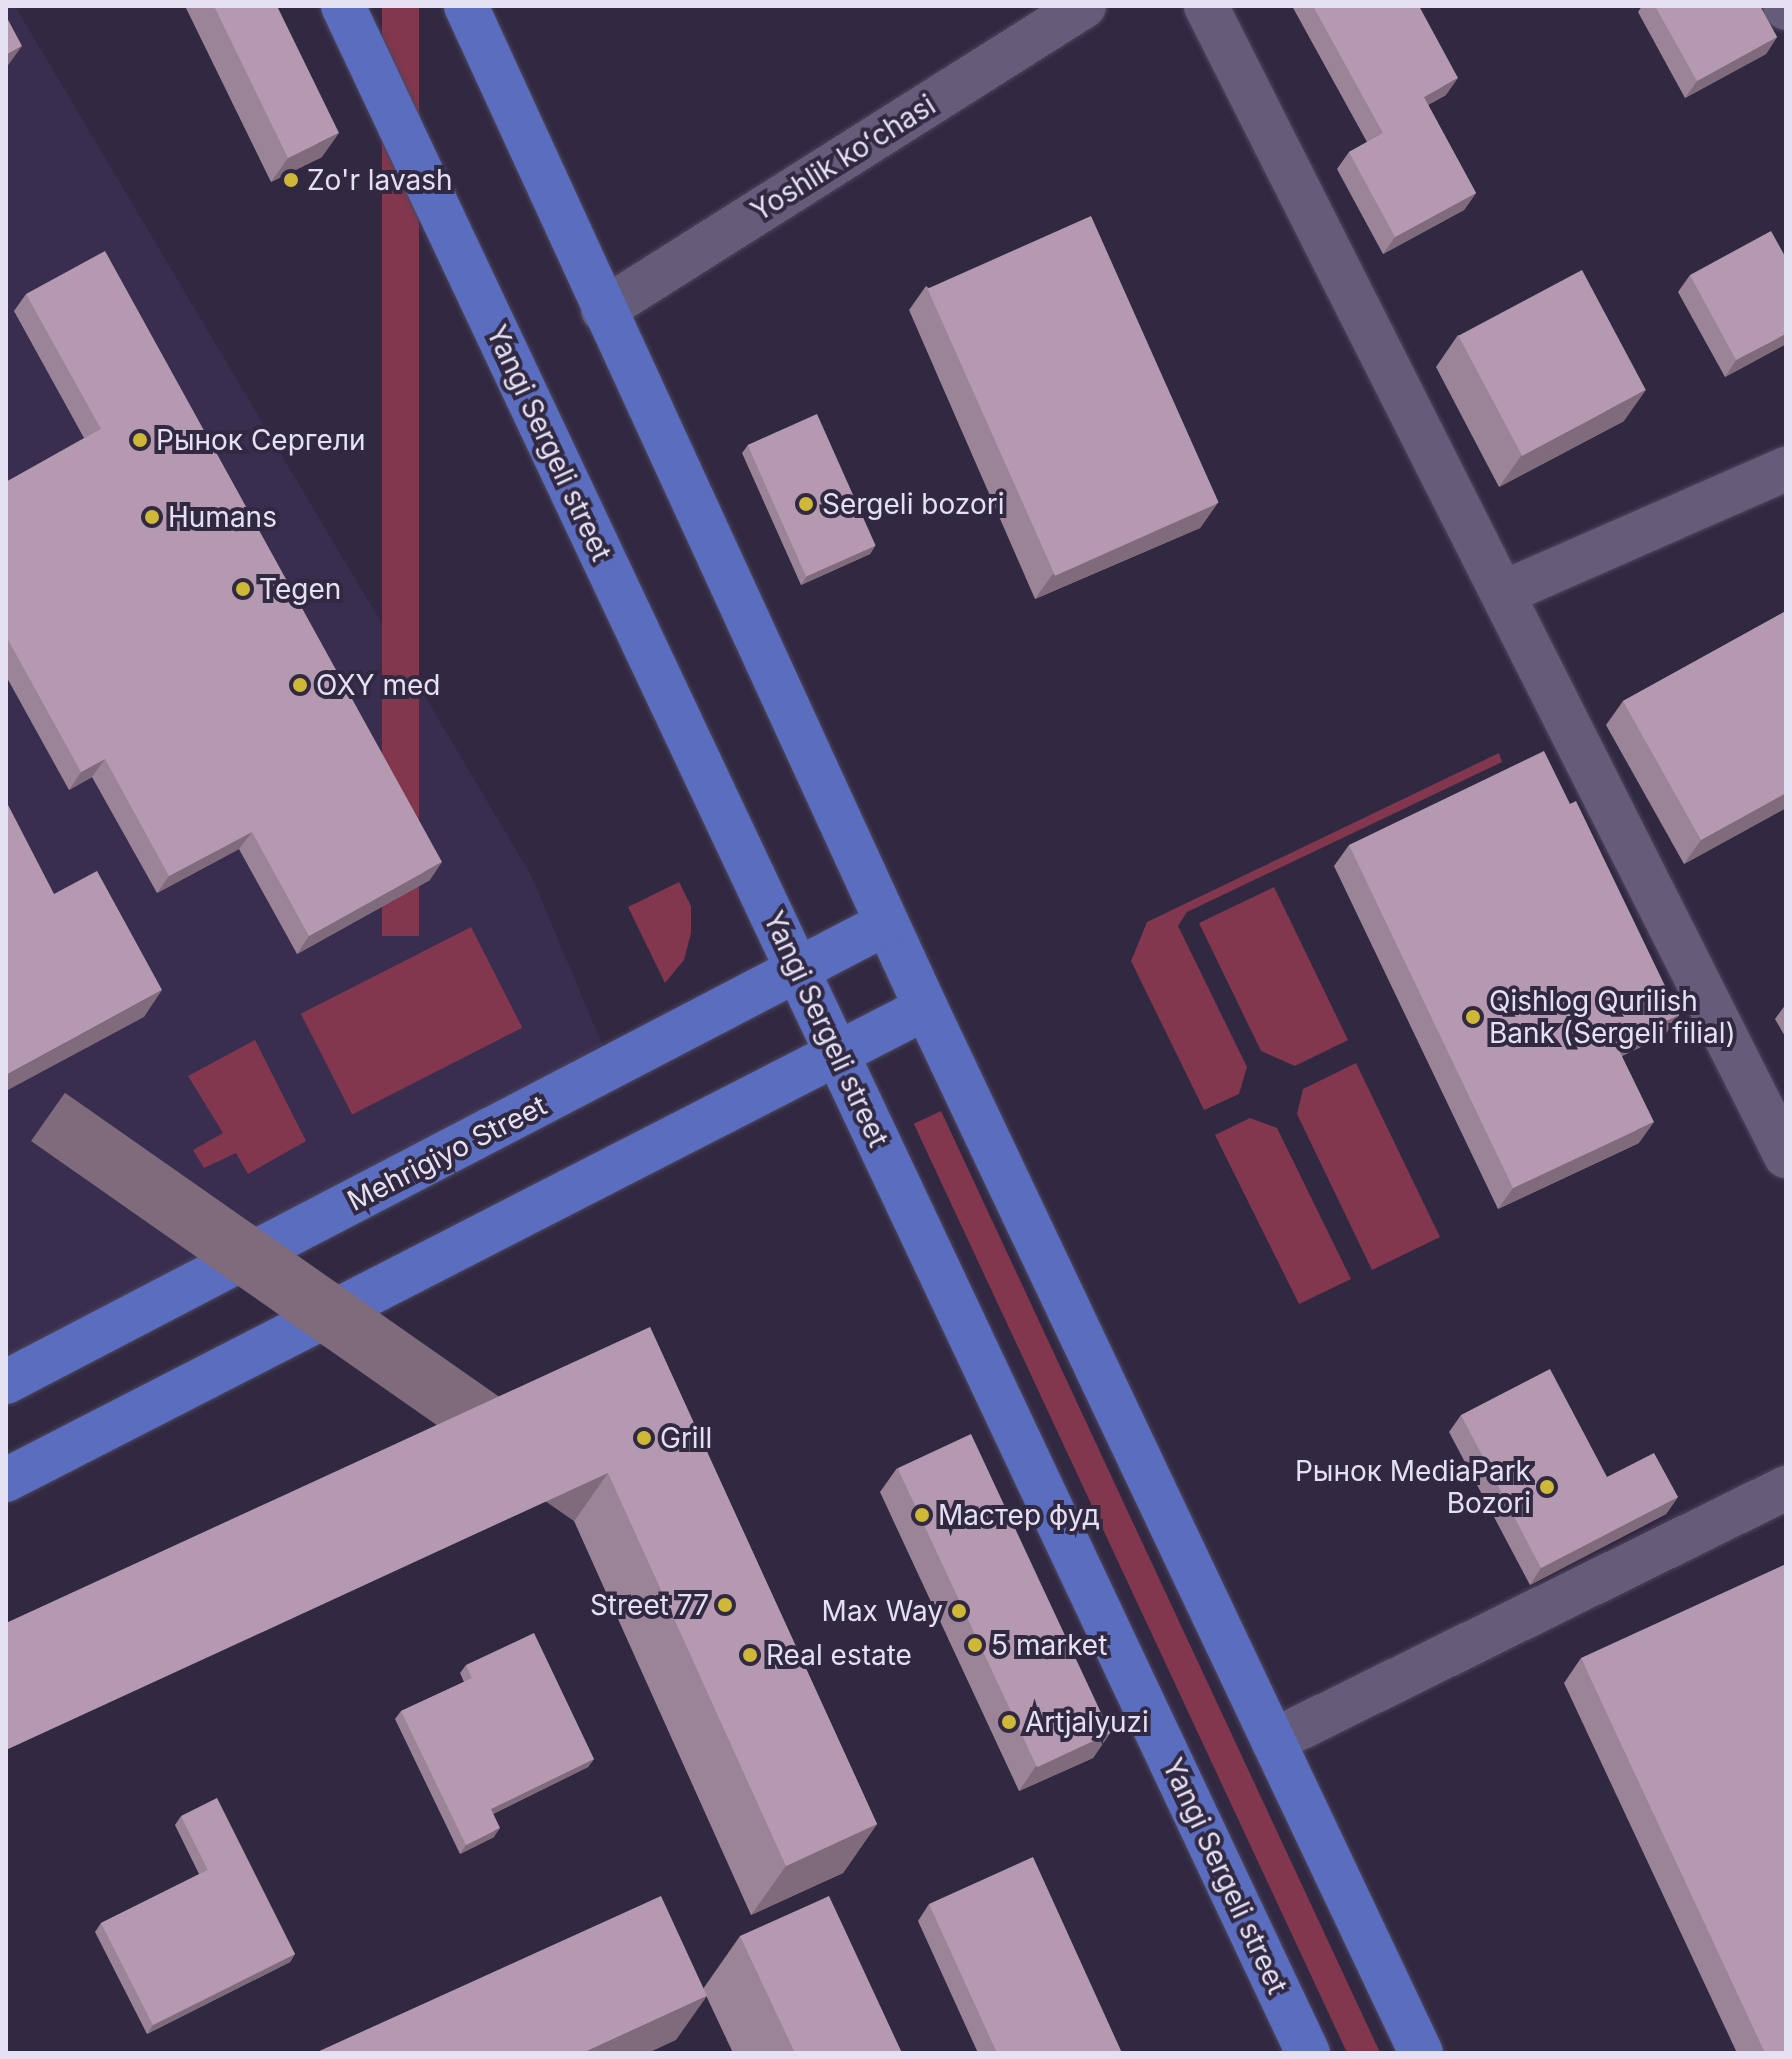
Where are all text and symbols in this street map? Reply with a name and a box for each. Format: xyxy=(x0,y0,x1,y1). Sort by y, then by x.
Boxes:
street label: Yoshlik koʻchasi xyxy=(745,88,941,228)
place label: Zo'r lavash xyxy=(307,163,453,197)
marker: Zo'r lavash xyxy=(282,171,300,189)
street label: Yangi Sergeli street xyxy=(480,320,618,566)
place label: Рынок Сергели xyxy=(156,423,366,457)
marker: Рынок Сергели xyxy=(131,431,149,449)
place label: Sergeli bozori xyxy=(822,487,1004,521)
marker: Sergeli bozori xyxy=(797,495,815,513)
place label: Humans xyxy=(168,500,277,534)
marker: Humans xyxy=(143,508,161,526)
place label: Tegen xyxy=(259,572,341,606)
marker: Tegen xyxy=(234,580,252,598)
place label: OXY med xyxy=(316,668,440,702)
marker: OXY med xyxy=(291,676,309,694)
street label: Yangi Sergeli street xyxy=(757,906,895,1152)
place label: Qishlog Qurilish Bank (Sergeli filial) xyxy=(1489,984,1736,1050)
marker: Qishlog Qurilish Bank (Sergeli filial) xyxy=(1464,1008,1482,1026)
street label: Mehrigiyo Street xyxy=(342,1088,552,1218)
place label: Grill xyxy=(660,1421,712,1455)
marker: Grill xyxy=(635,1429,653,1447)
place label: Рынок MediaPark Bozori xyxy=(1295,1454,1531,1520)
marker: Рынок MediaPark Bozori xyxy=(1538,1478,1556,1496)
place label: Мастер фуд xyxy=(938,1498,1100,1532)
marker: Мастер фуд xyxy=(913,1506,931,1524)
place label: Street 77 xyxy=(590,1588,709,1622)
place label: Max Way xyxy=(822,1594,943,1628)
marker: Street 77 xyxy=(716,1596,734,1614)
marker: Max Way xyxy=(950,1602,968,1620)
place label: 5 market xyxy=(991,1628,1107,1662)
marker: 5 market xyxy=(966,1636,984,1654)
place label: Real estate xyxy=(766,1638,912,1672)
marker: Real estate xyxy=(741,1646,759,1664)
place label: Artjalyuzi xyxy=(1025,1705,1149,1739)
marker: Artjalyuzi xyxy=(1000,1713,1018,1731)
street label: Yangi Sergeli street xyxy=(1156,1753,1294,1999)

